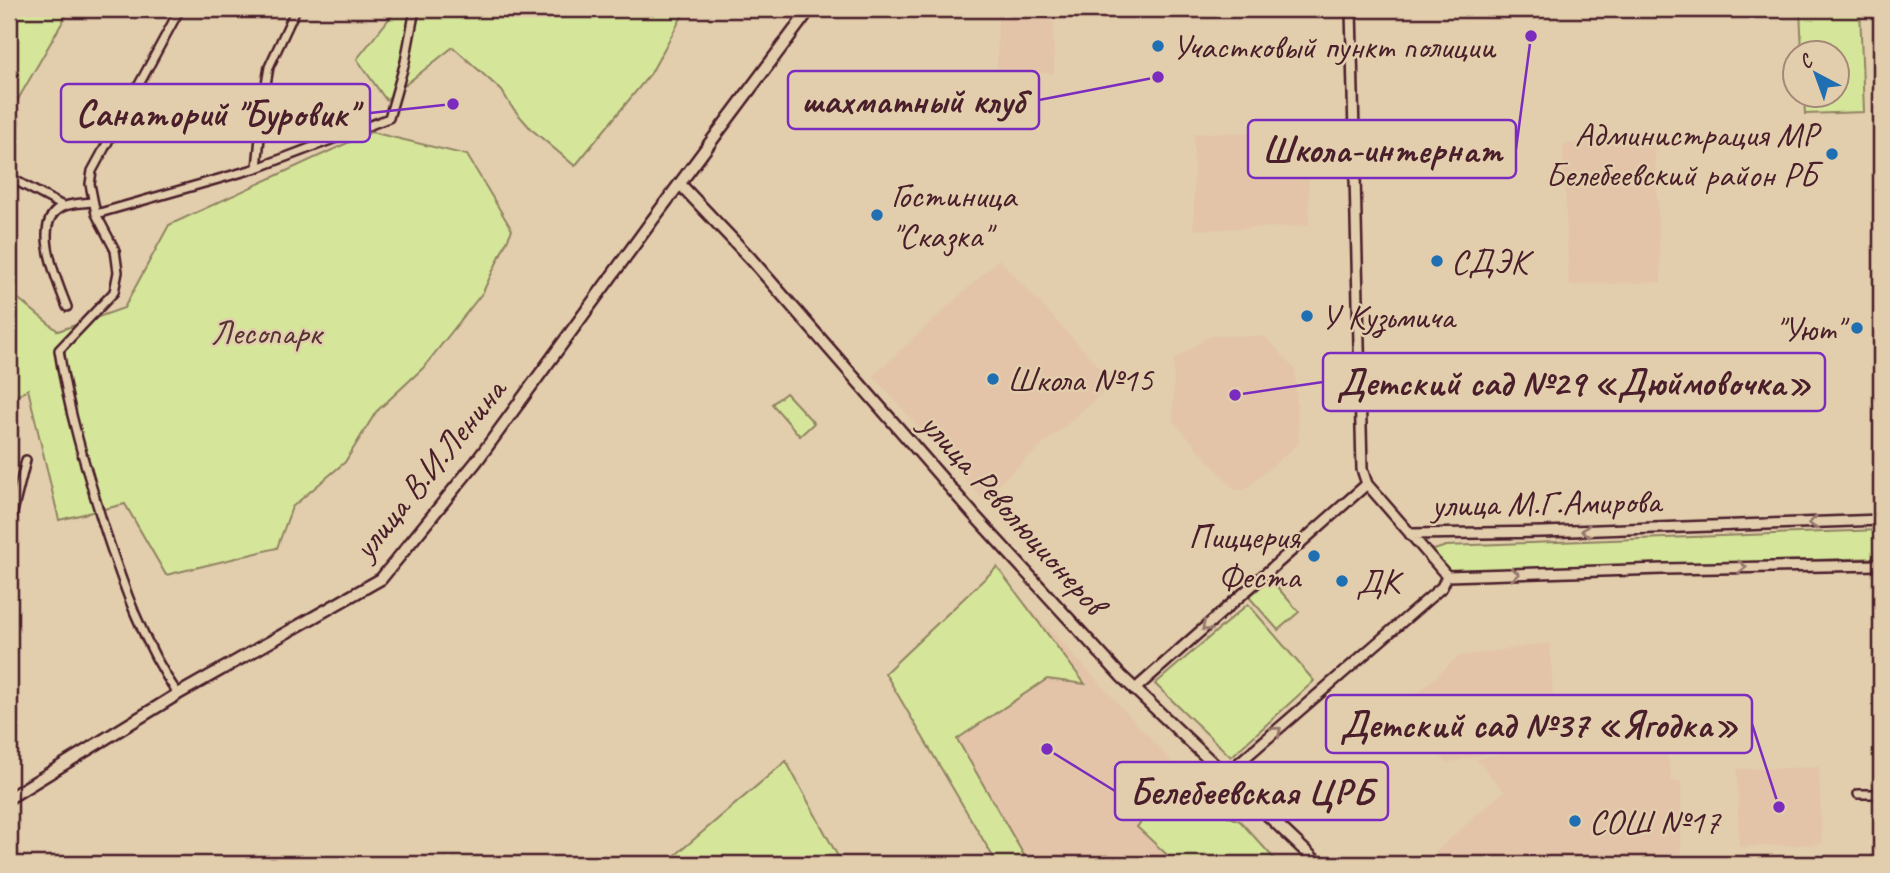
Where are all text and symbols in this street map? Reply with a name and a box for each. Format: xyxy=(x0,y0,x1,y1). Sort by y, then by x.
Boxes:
place label: Участковый пункт полиции xyxy=(1172,24,1497,69)
marker: Участковый пункт полиции xyxy=(1150,38,1166,54)
north arrow xyxy=(1782,38,1852,108)
text: С xyxy=(1794,48,1819,74)
callout: шахматный клуб xyxy=(788,71,1039,129)
text: шахматный клуб xyxy=(801,77,1032,124)
callout: Санаторий "Буровик" xyxy=(61,84,370,142)
text: Санаторий "Буровик" xyxy=(76,90,364,137)
place label: Администрация МР Белебеевский район РБ xyxy=(1545,112,1824,197)
callout: Школа-интернат xyxy=(1248,120,1516,178)
text: Школа-интернат xyxy=(1262,126,1504,173)
marker: Администрация МР Белебеевский район РБ xyxy=(1824,146,1840,162)
place label: Гостиница "Сказка" xyxy=(891,173,1019,258)
marker: Гостиница "Сказка" xyxy=(869,207,885,223)
place label: СДЭК xyxy=(1451,239,1534,284)
marker: СДЭК xyxy=(1429,253,1445,269)
place label: У Кузьмича xyxy=(1321,294,1457,339)
place label: "Уют" xyxy=(1775,306,1850,351)
marker: У Кузьмича xyxy=(1299,308,1315,324)
park label: Лесопарк xyxy=(211,310,324,355)
marker: "Уют" xyxy=(1849,320,1865,336)
callout: Детский сад №29 «Дюймовочка» xyxy=(1323,353,1825,411)
place label: Школа №15 xyxy=(1007,357,1155,402)
text: Детский сад №29 «Дюймовочка» xyxy=(1337,359,1811,406)
street label: улица В.И.Ленина xyxy=(341,367,517,570)
marker: Школа №15 xyxy=(985,371,1001,387)
street label: улица Революционеров xyxy=(909,401,1120,628)
street label: улица М.Г.Амирова xyxy=(1429,478,1664,528)
place label: Пиццерия Феста xyxy=(1188,514,1302,599)
one-way arrow xyxy=(1807,516,1818,531)
one-way arrow xyxy=(1580,523,1590,539)
marker: Пиццерия Феста xyxy=(1306,548,1322,564)
place label: ДК xyxy=(1356,559,1404,604)
one-way arrow xyxy=(1737,559,1748,575)
one-way arrow xyxy=(1510,566,1521,582)
marker: ДК xyxy=(1334,573,1350,589)
one-way arrow xyxy=(1202,619,1215,631)
callout: Детский сад №37 «Ягодка» xyxy=(1326,695,1752,753)
text: Детский сад №37 «Ягодка» xyxy=(1340,701,1738,748)
one-way arrow xyxy=(1269,727,1282,739)
callout: Белебеевская ЦРБ xyxy=(1115,762,1388,820)
text: Белебеевская ЦРБ xyxy=(1130,768,1378,815)
place label: СОШ №17 xyxy=(1589,799,1722,844)
marker: СОШ №17 xyxy=(1567,813,1583,829)

